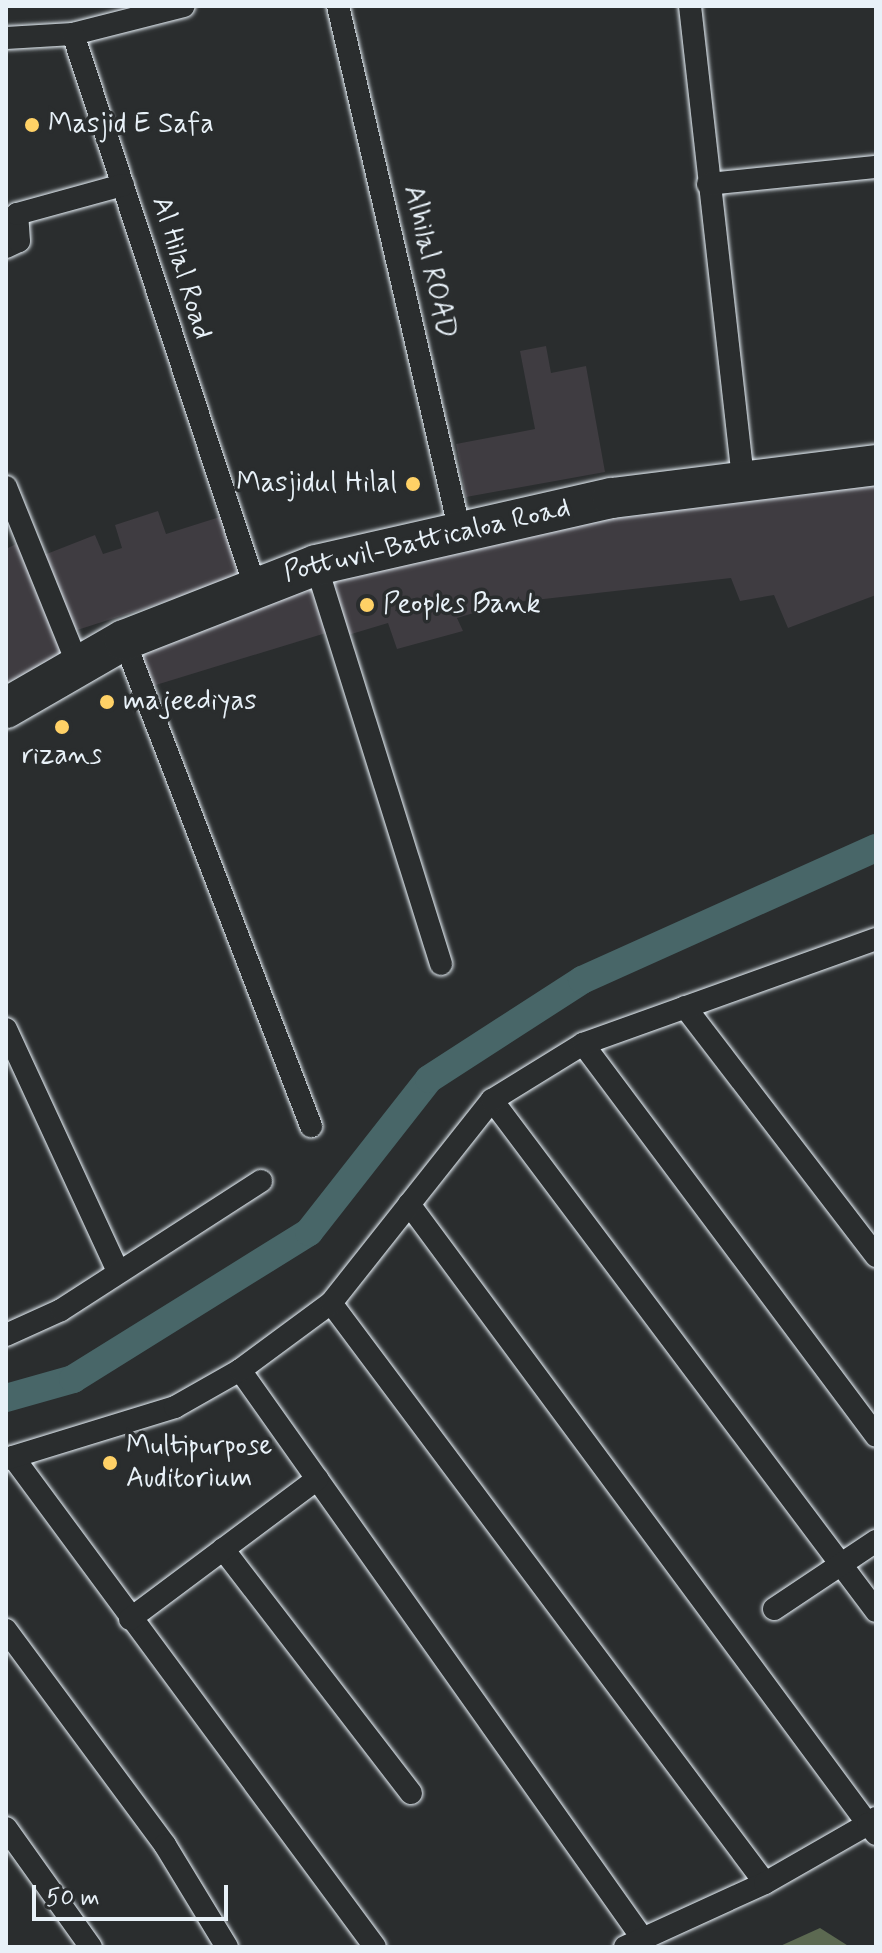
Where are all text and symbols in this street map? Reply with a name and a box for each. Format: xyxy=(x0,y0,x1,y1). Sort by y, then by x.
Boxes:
place label: Masjid E Safa xyxy=(48,108,214,142)
marker: Masjid E Safa xyxy=(23,116,41,134)
street label: Alhilal ROAD xyxy=(395,183,463,341)
street label: Al Hilal Road xyxy=(143,193,219,343)
place label: Masjidul Hilal xyxy=(238,467,397,501)
marker: Masjidul Hilal xyxy=(404,475,422,493)
street label: Pottuvil-Batticaloa Road xyxy=(282,492,572,590)
place label: Peoples Bank xyxy=(383,588,535,622)
marker: Peoples Bank xyxy=(358,596,376,614)
place label: majeediyas xyxy=(123,685,257,719)
marker: majeediyas xyxy=(98,693,116,711)
marker: rizans xyxy=(53,718,71,736)
place label: rizans xyxy=(22,739,102,773)
place label: Multipurpose Auditorium xyxy=(126,1430,272,1496)
marker: Multipurpose Auditorium xyxy=(101,1454,119,1472)
scale bar xyxy=(36,1869,232,1919)
text: 50 m xyxy=(46,1883,100,1914)

